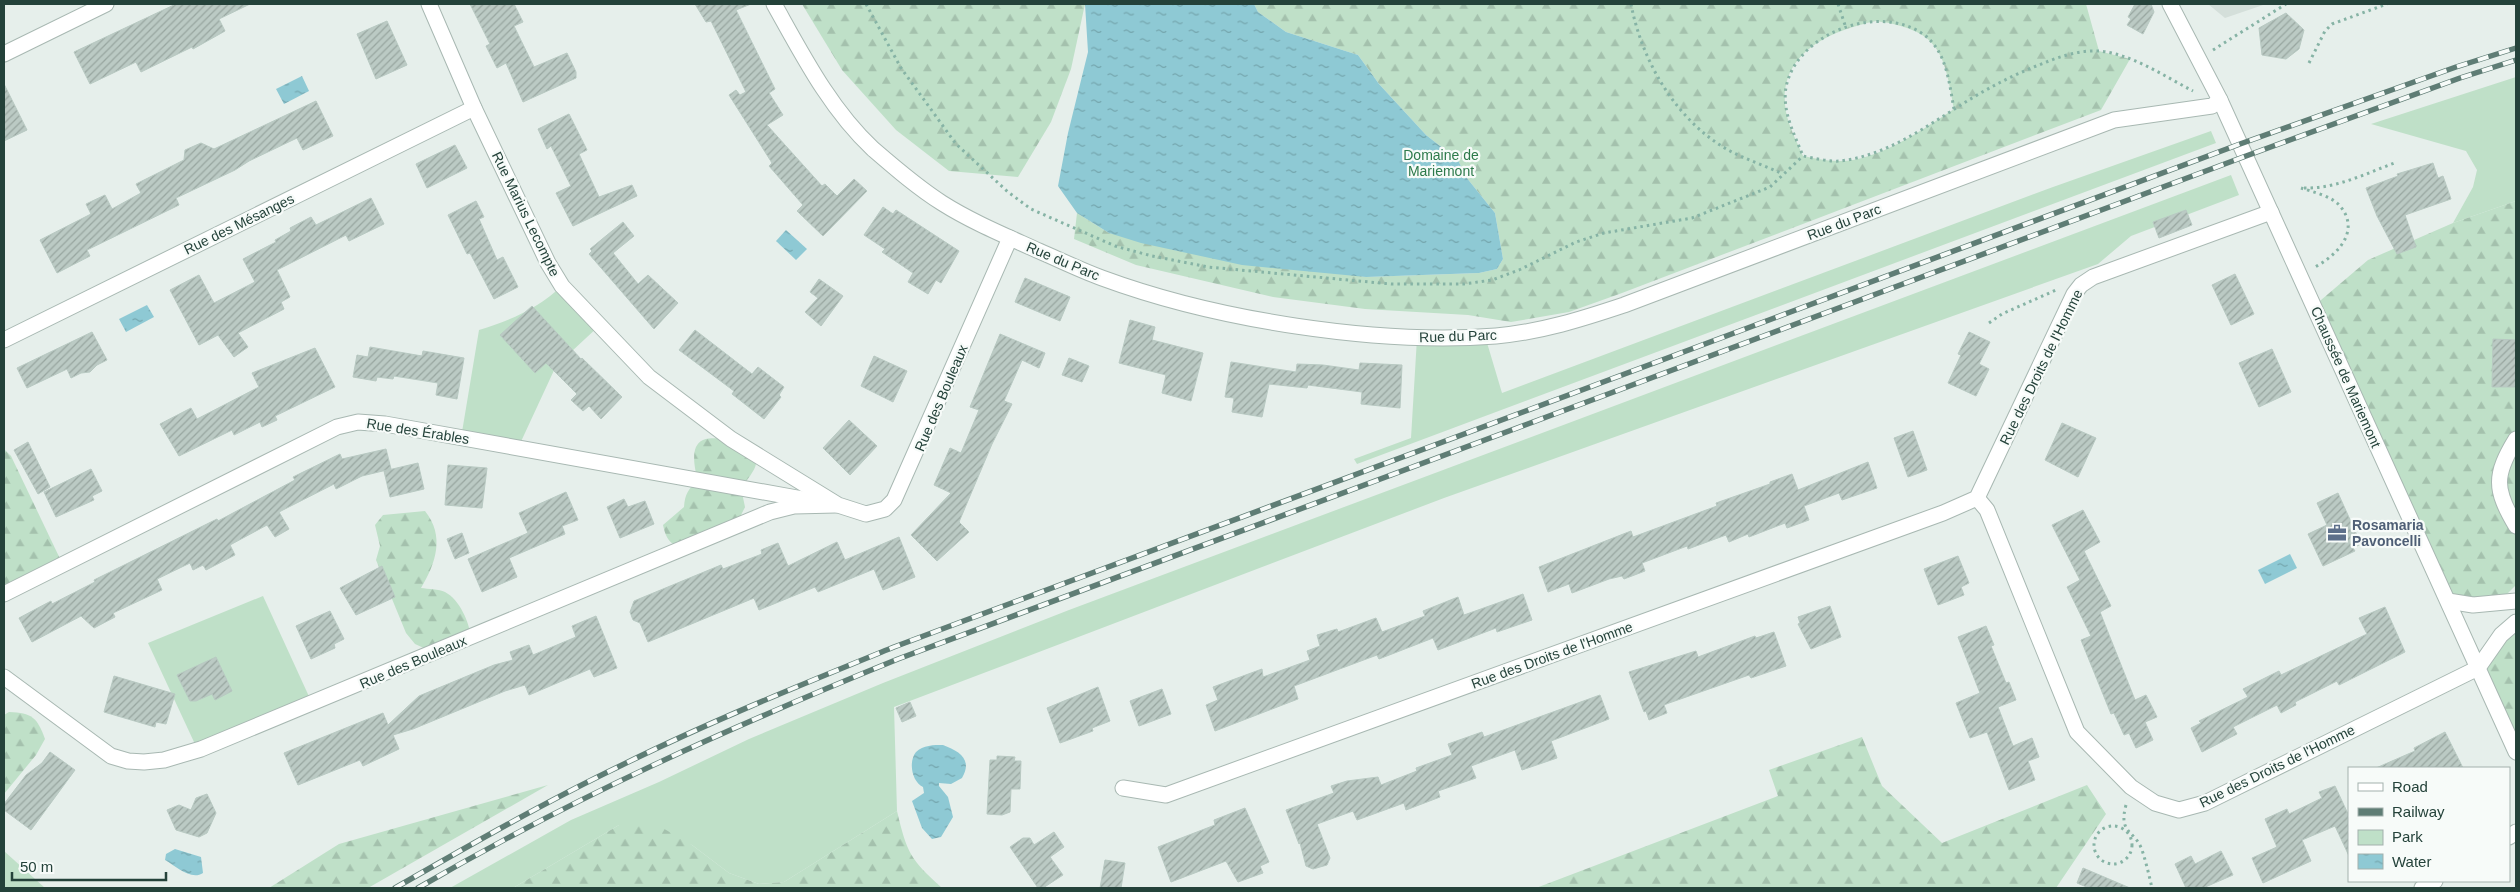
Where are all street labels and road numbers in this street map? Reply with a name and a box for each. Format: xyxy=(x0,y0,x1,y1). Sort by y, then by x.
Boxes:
street label: Rue Marius Lecompte xyxy=(489,149,563,279)
street label: Rue des Mésanges xyxy=(181,190,297,258)
street label: Rue du Parc xyxy=(1805,201,1883,243)
street label: Rue du Parc xyxy=(1024,238,1102,284)
street label: Rue des Droits de l'Homme xyxy=(1996,287,2086,447)
street label: Chaussée de Mariemont xyxy=(2308,304,2384,450)
street label: Rue du Parc xyxy=(1419,327,1497,345)
street label: Rue des Bouleaux xyxy=(911,342,971,454)
street label: Rue des Érables xyxy=(366,415,470,447)
street label: Rue des Droits de l'Homme xyxy=(1469,618,1635,692)
street label: Rue des Bouleaux xyxy=(357,632,469,692)
street label: Rue des Droits de l'Homme xyxy=(2197,721,2357,811)

